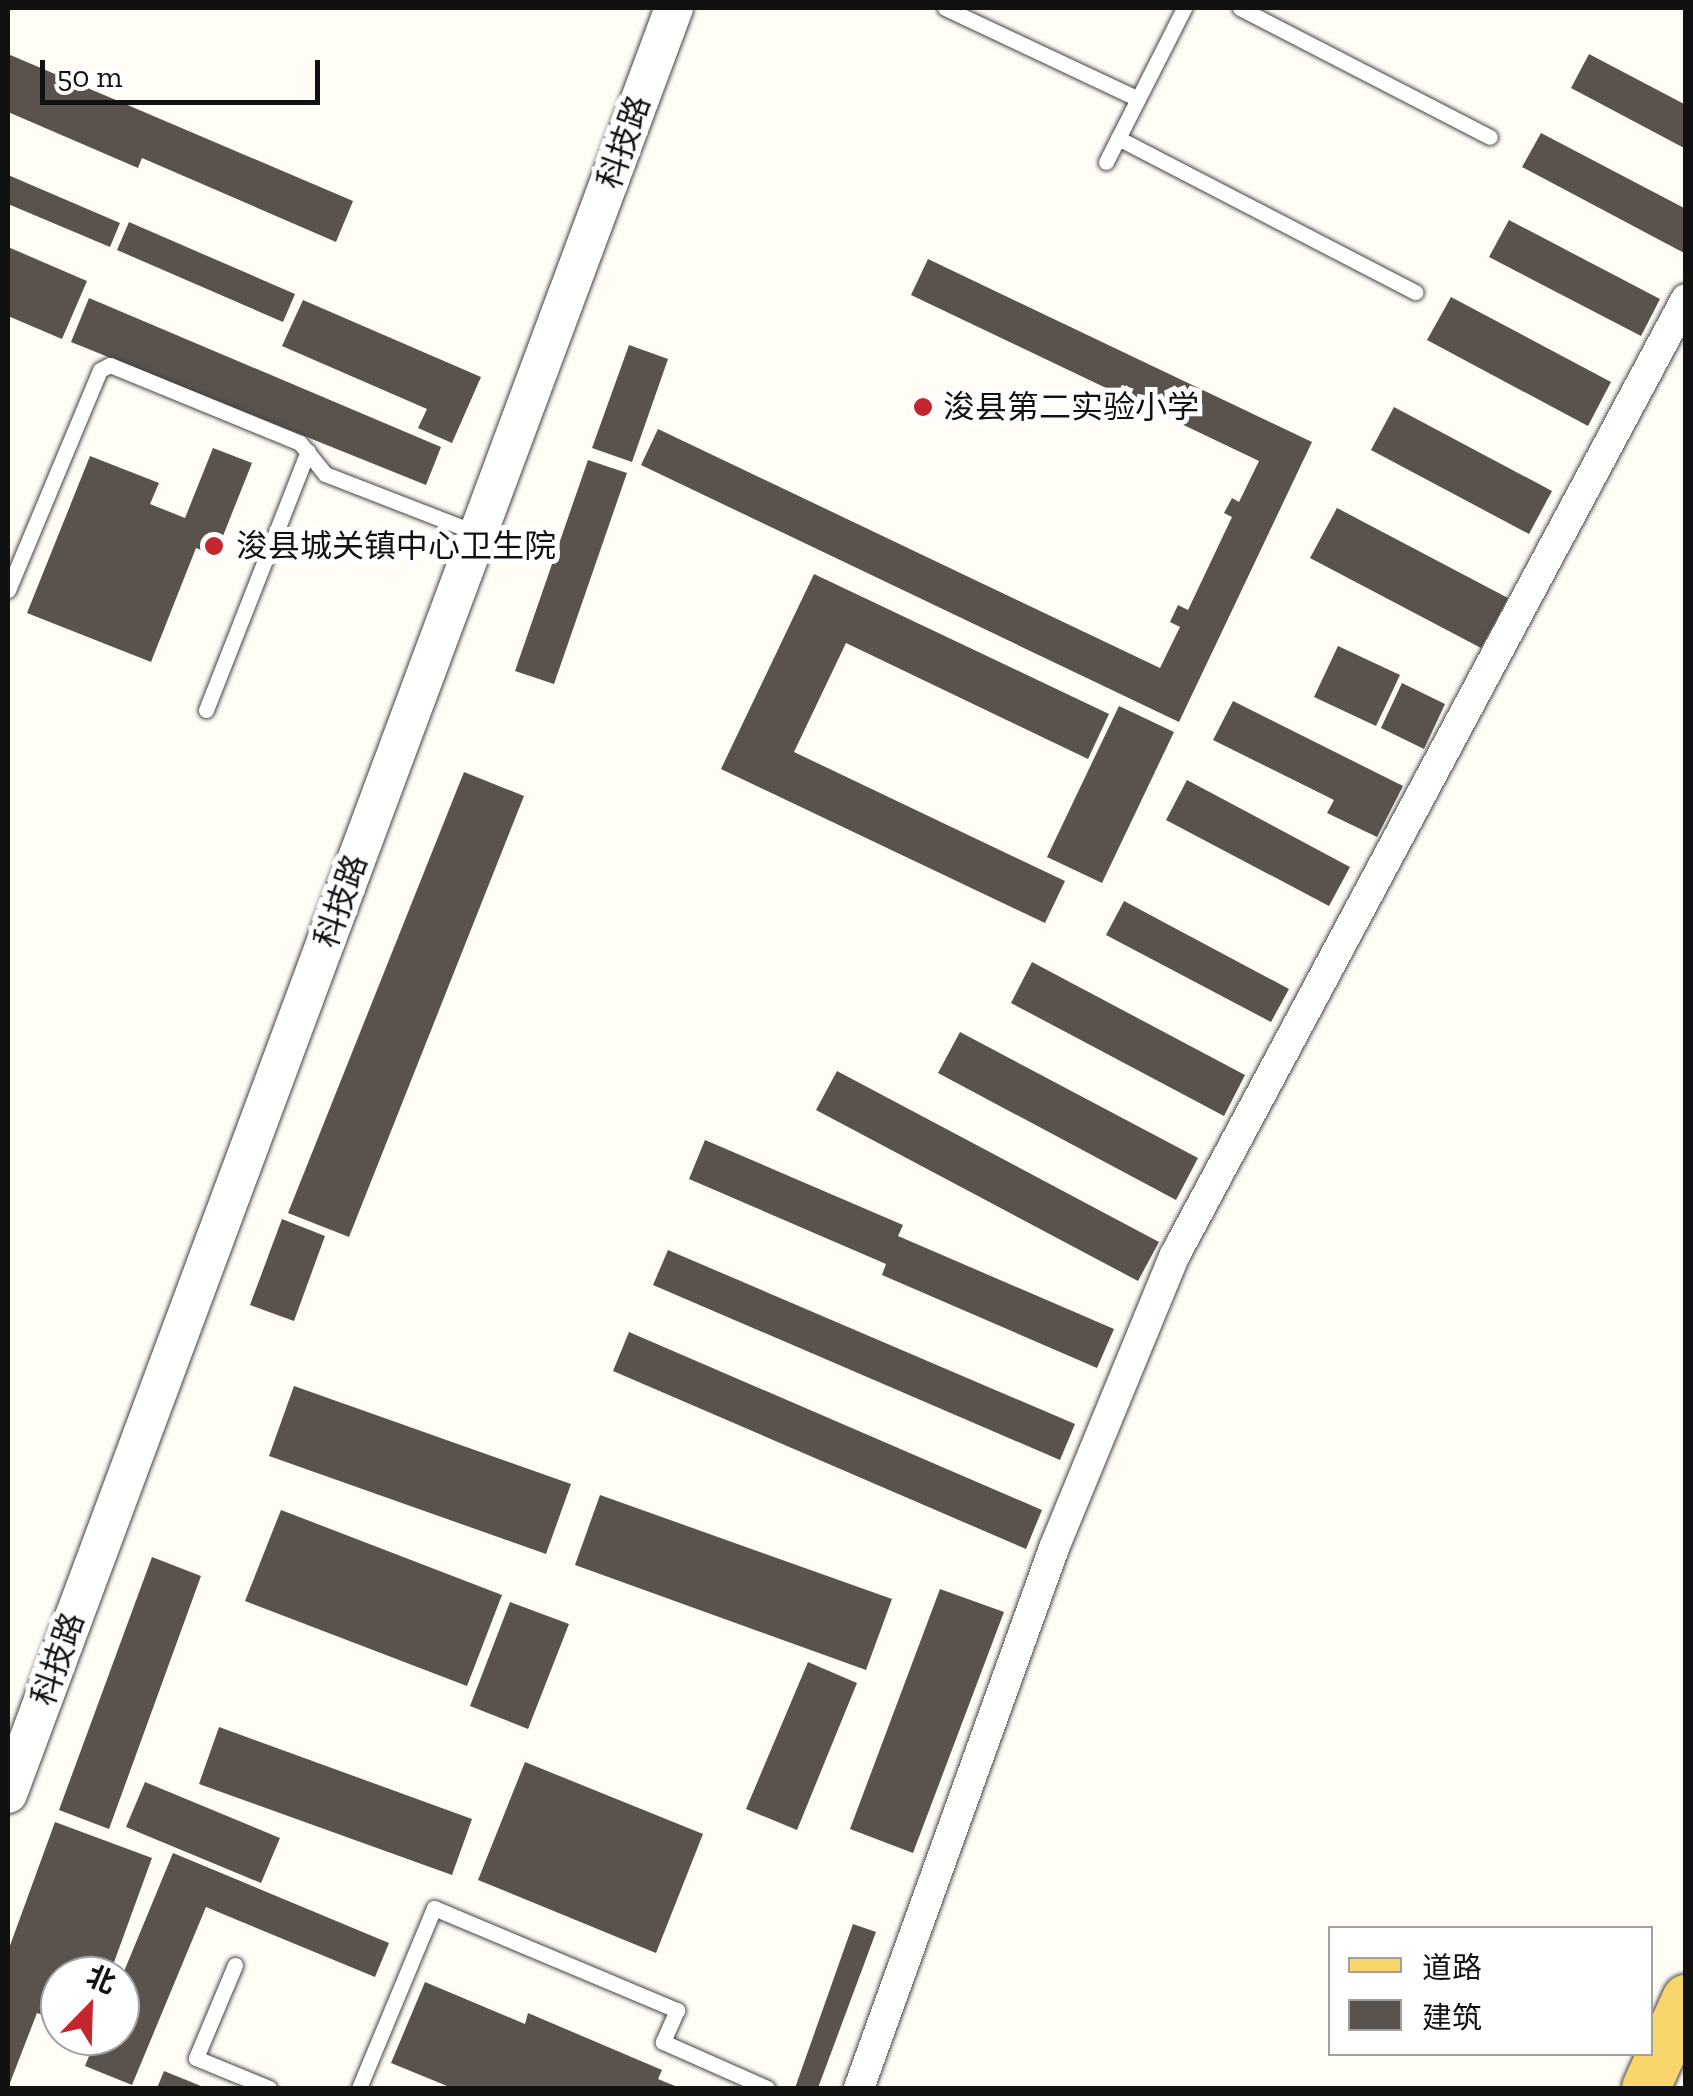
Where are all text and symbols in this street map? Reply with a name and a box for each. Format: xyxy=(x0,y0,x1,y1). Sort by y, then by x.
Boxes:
scale bar xyxy=(45,40,325,102)
text: 50 m xyxy=(57,59,122,95)
street label: 科技路 xyxy=(590,90,658,194)
place label: 浚县第二实验小学 xyxy=(943,388,1199,426)
marker: 浚县第二实验小学 xyxy=(912,396,934,418)
place label: 浚县城关镇中心卫生院 xyxy=(236,527,556,565)
marker: 浚县城关镇中心卫生院 xyxy=(201,533,227,559)
street label: 科技路 xyxy=(307,849,375,953)
street label: 科技路 xyxy=(24,1607,92,1711)
legend xyxy=(1328,1926,1653,2056)
text: 道路 xyxy=(1422,1950,1482,1986)
north arrow xyxy=(40,1956,140,2056)
text: 北 xyxy=(82,1959,120,2000)
text: 建筑 xyxy=(1422,2000,1482,2036)

